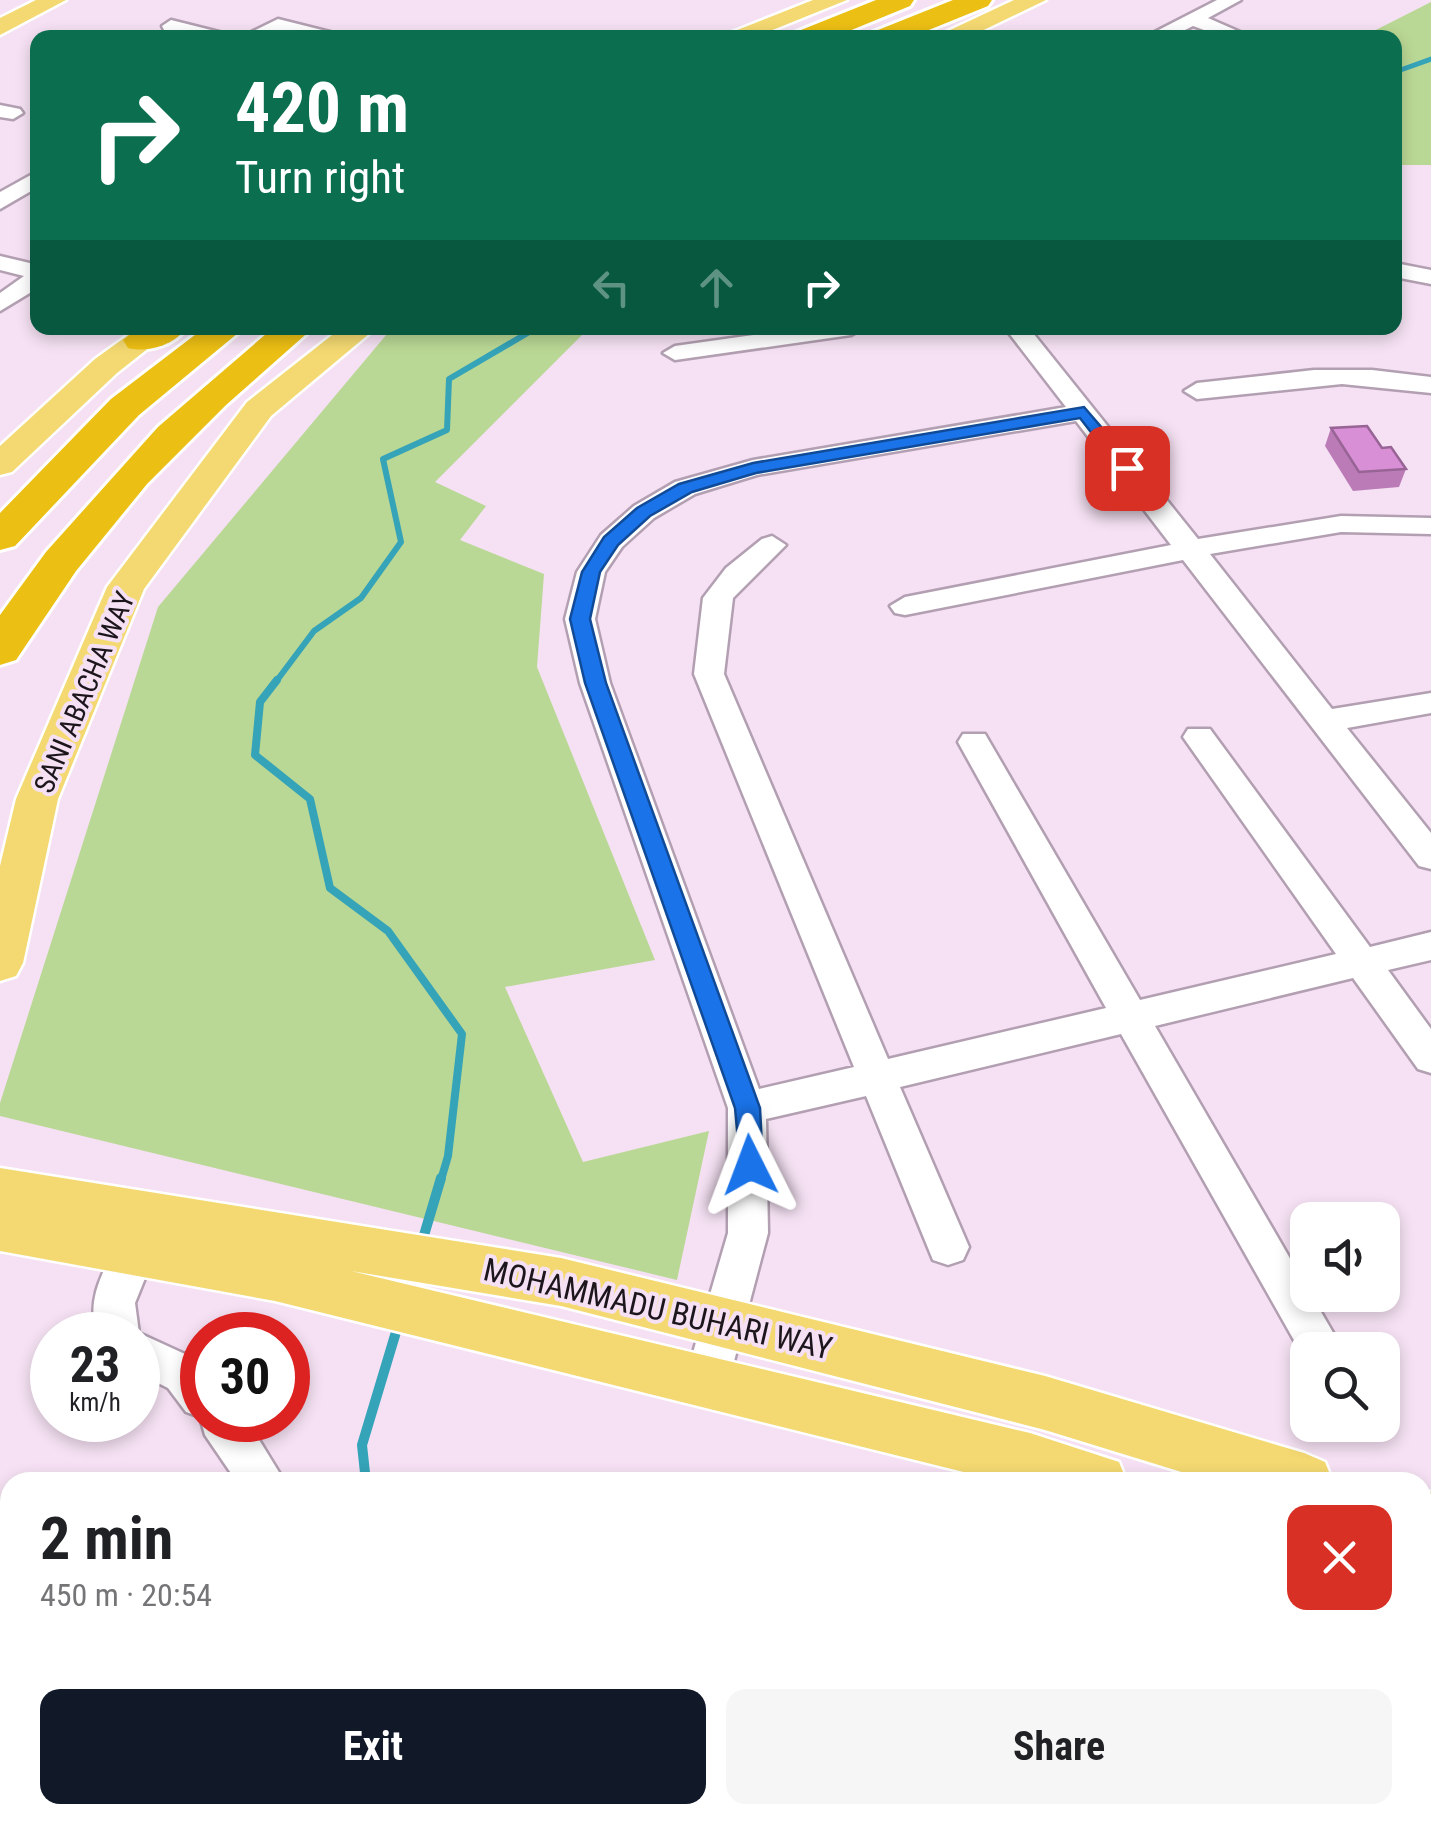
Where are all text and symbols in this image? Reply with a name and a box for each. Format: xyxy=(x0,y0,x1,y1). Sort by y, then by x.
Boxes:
text: 420 m xyxy=(235,67,409,149)
icon: right xyxy=(70,70,200,200)
text: Turn right xyxy=(235,151,405,204)
icon: left xyxy=(584,260,639,315)
icon: ahead xyxy=(689,260,744,315)
icon: right xyxy=(794,260,849,315)
pin xyxy=(1085,426,1170,511)
icon: arrive xyxy=(1100,441,1155,496)
street label: SANI ABACHA WAY xyxy=(27,586,142,798)
position arrow xyxy=(698,1113,802,1217)
map controls xyxy=(1290,1202,1400,1442)
button: sound xyxy=(1290,1202,1400,1312)
street label: MOHAMMADU BUHARI WAY xyxy=(480,1250,836,1368)
speed limit sign: 30 xyxy=(180,1312,310,1442)
button: search xyxy=(1290,1332,1400,1442)
text: 23 xyxy=(70,1336,120,1394)
text: km/h xyxy=(69,1388,121,1417)
text: 2 min xyxy=(40,1503,173,1574)
button: close xyxy=(1287,1505,1392,1610)
text: 450 m · 20:54 xyxy=(40,1576,212,1614)
button: Exit xyxy=(40,1689,706,1804)
button: Share xyxy=(726,1689,1392,1804)

